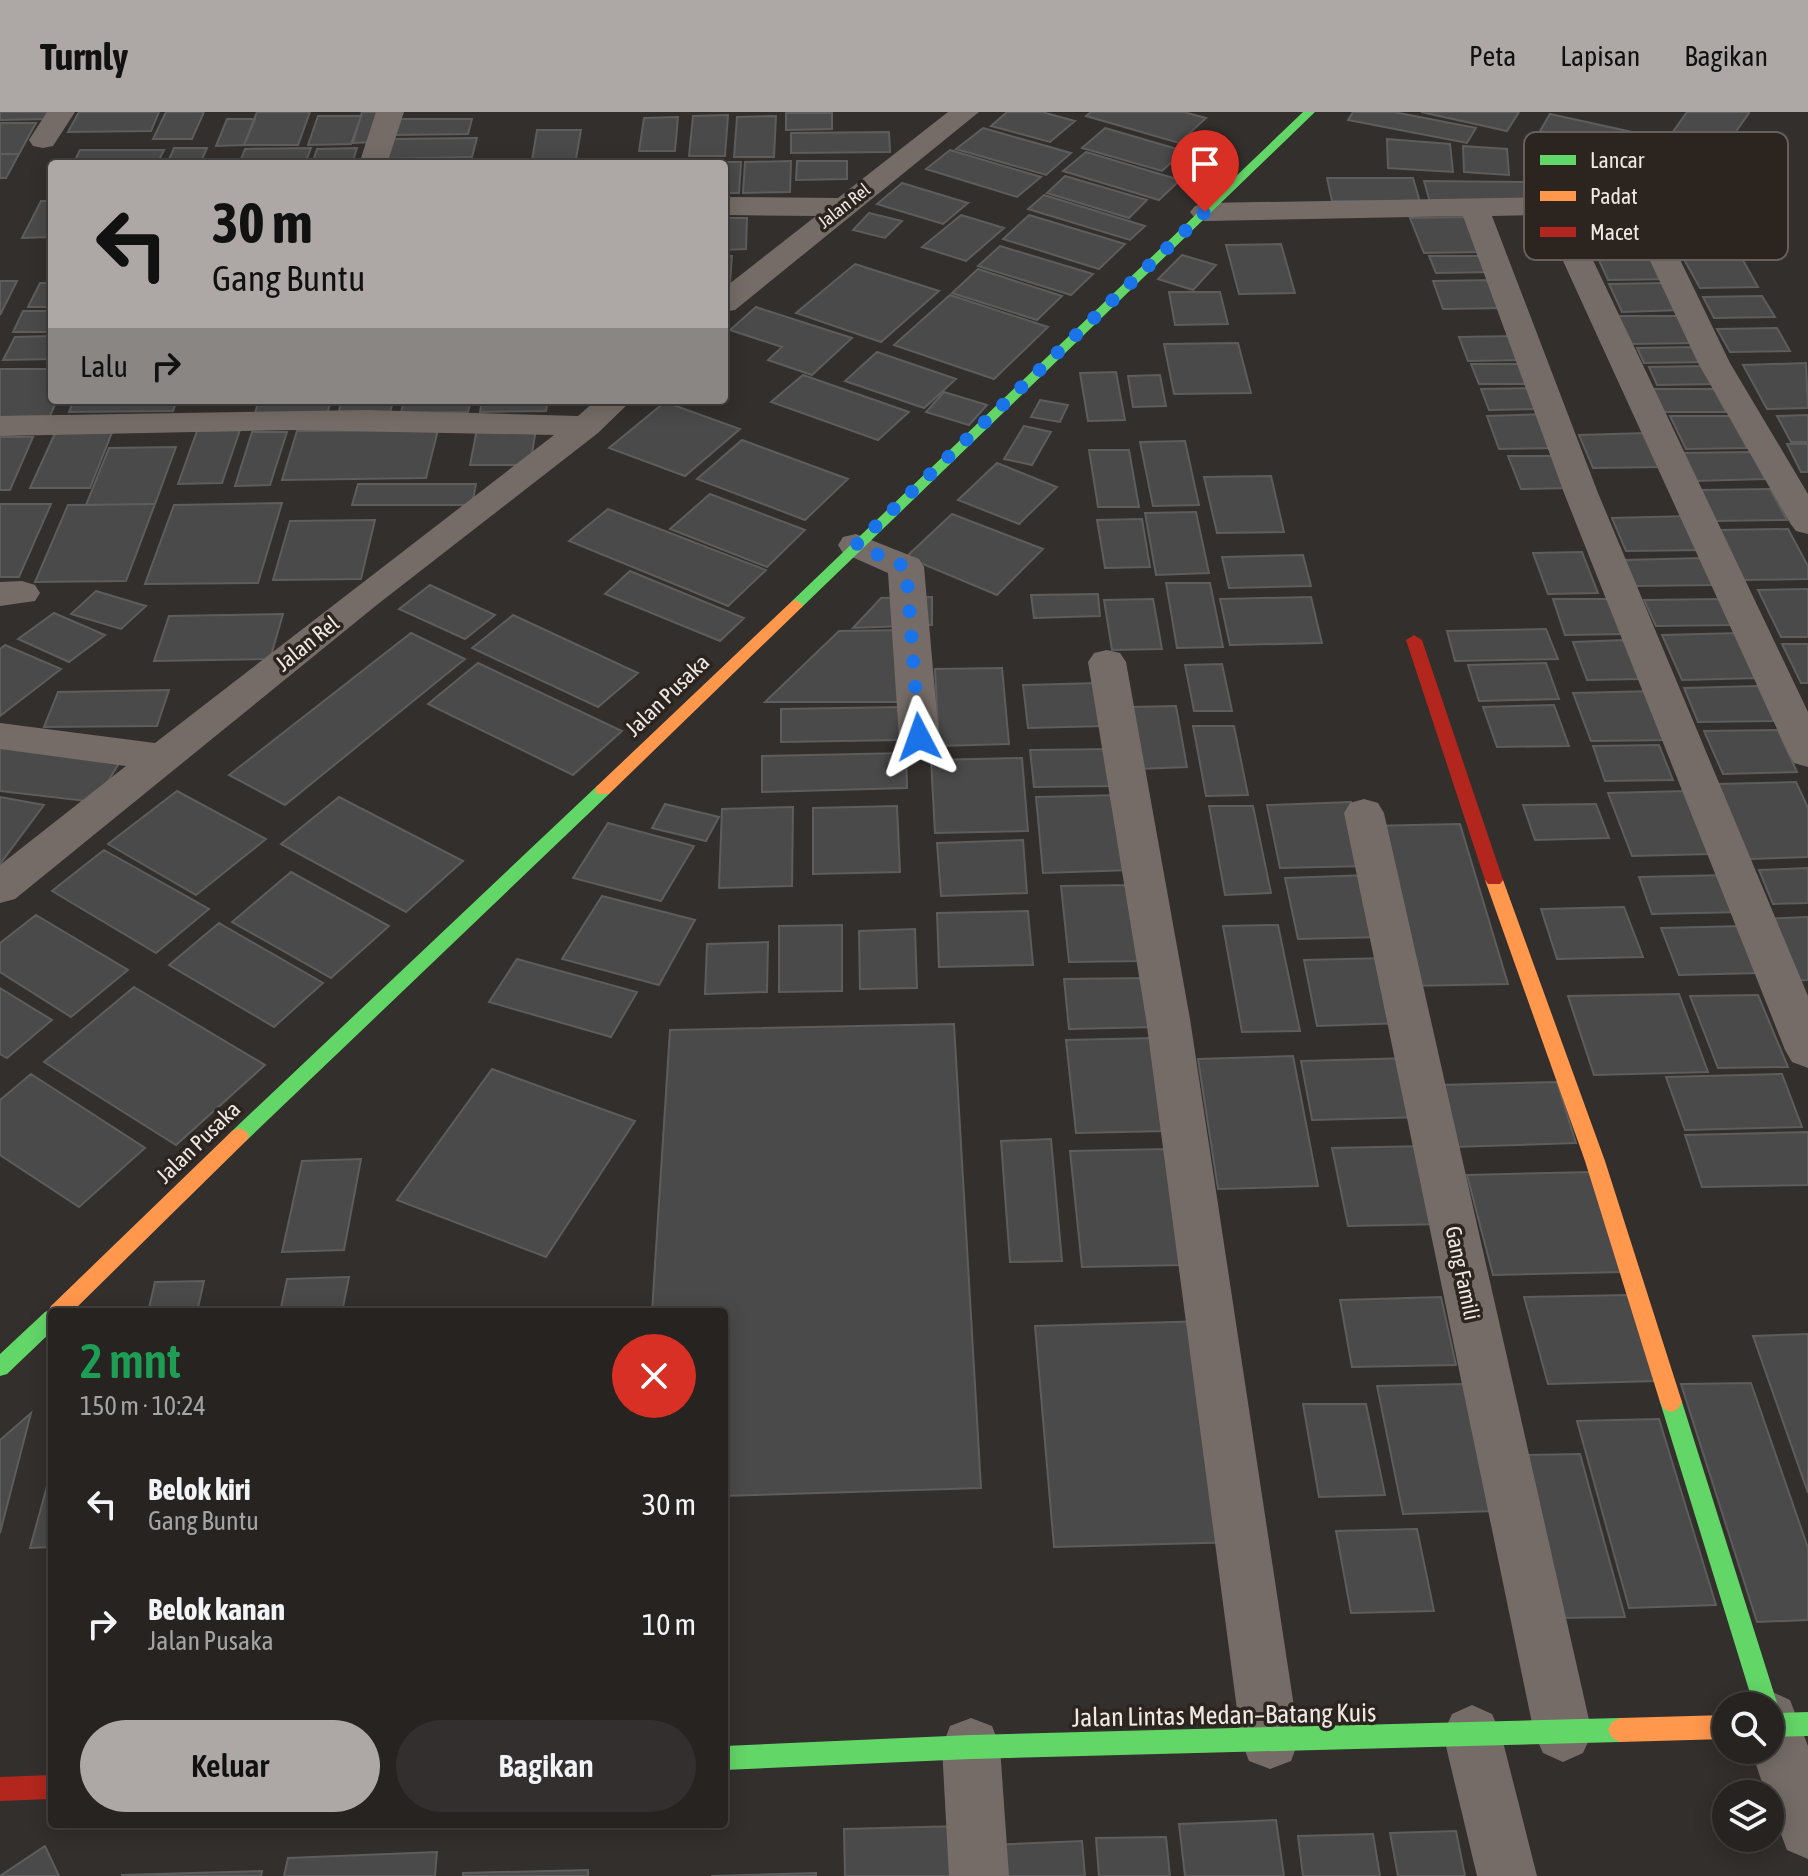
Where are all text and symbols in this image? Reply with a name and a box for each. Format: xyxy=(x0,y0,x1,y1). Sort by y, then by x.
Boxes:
text: Turnly xyxy=(40,35,128,78)
text: Peta xyxy=(1469,40,1516,72)
text: Lapisan xyxy=(1560,40,1640,72)
text: Bagikan xyxy=(1684,40,1768,72)
pin xyxy=(1171,130,1239,212)
legend xyxy=(1524,132,1788,260)
icon: arrive xyxy=(1183,142,1227,186)
text: Lancar xyxy=(1590,147,1645,173)
street label: Jalan Rel xyxy=(813,179,874,232)
text: Padat xyxy=(1590,183,1638,209)
text: 30 m xyxy=(212,191,313,255)
icon: left xyxy=(80,192,184,296)
text: Macet xyxy=(1590,219,1639,245)
text: Gang Buntu xyxy=(212,257,365,299)
icon: right xyxy=(144,344,188,388)
text: Lalu xyxy=(80,349,128,383)
street label: Jalan Rel xyxy=(270,610,344,676)
street label: Jalan Pusaka xyxy=(620,649,714,741)
position arrow xyxy=(877,695,961,779)
street label: Jalan Pusaka xyxy=(151,1096,245,1188)
street label: Gang Famili xyxy=(1440,1224,1486,1322)
text: 2 mnt xyxy=(80,1333,181,1388)
button: close xyxy=(612,1334,696,1418)
text: 150 m · 10:24 xyxy=(80,1391,206,1421)
text: Belok kiri xyxy=(148,1472,251,1506)
icon: left xyxy=(80,1482,124,1526)
text: 30 m xyxy=(642,1487,696,1521)
text: Gang Buntu xyxy=(148,1506,259,1536)
text: Belok kanan xyxy=(148,1592,285,1626)
icon: right xyxy=(80,1602,124,1646)
text: 10 m xyxy=(642,1607,696,1641)
text: Jalan Pusaka xyxy=(148,1626,274,1656)
map controls xyxy=(1712,1692,1784,1852)
button: search xyxy=(1712,1692,1784,1764)
street label: Jalan Lintas Medan–Batang Kuis xyxy=(1071,1697,1377,1733)
button: Keluar xyxy=(80,1720,380,1812)
button: Bagikan xyxy=(396,1720,696,1812)
button: layers xyxy=(1712,1780,1784,1852)

